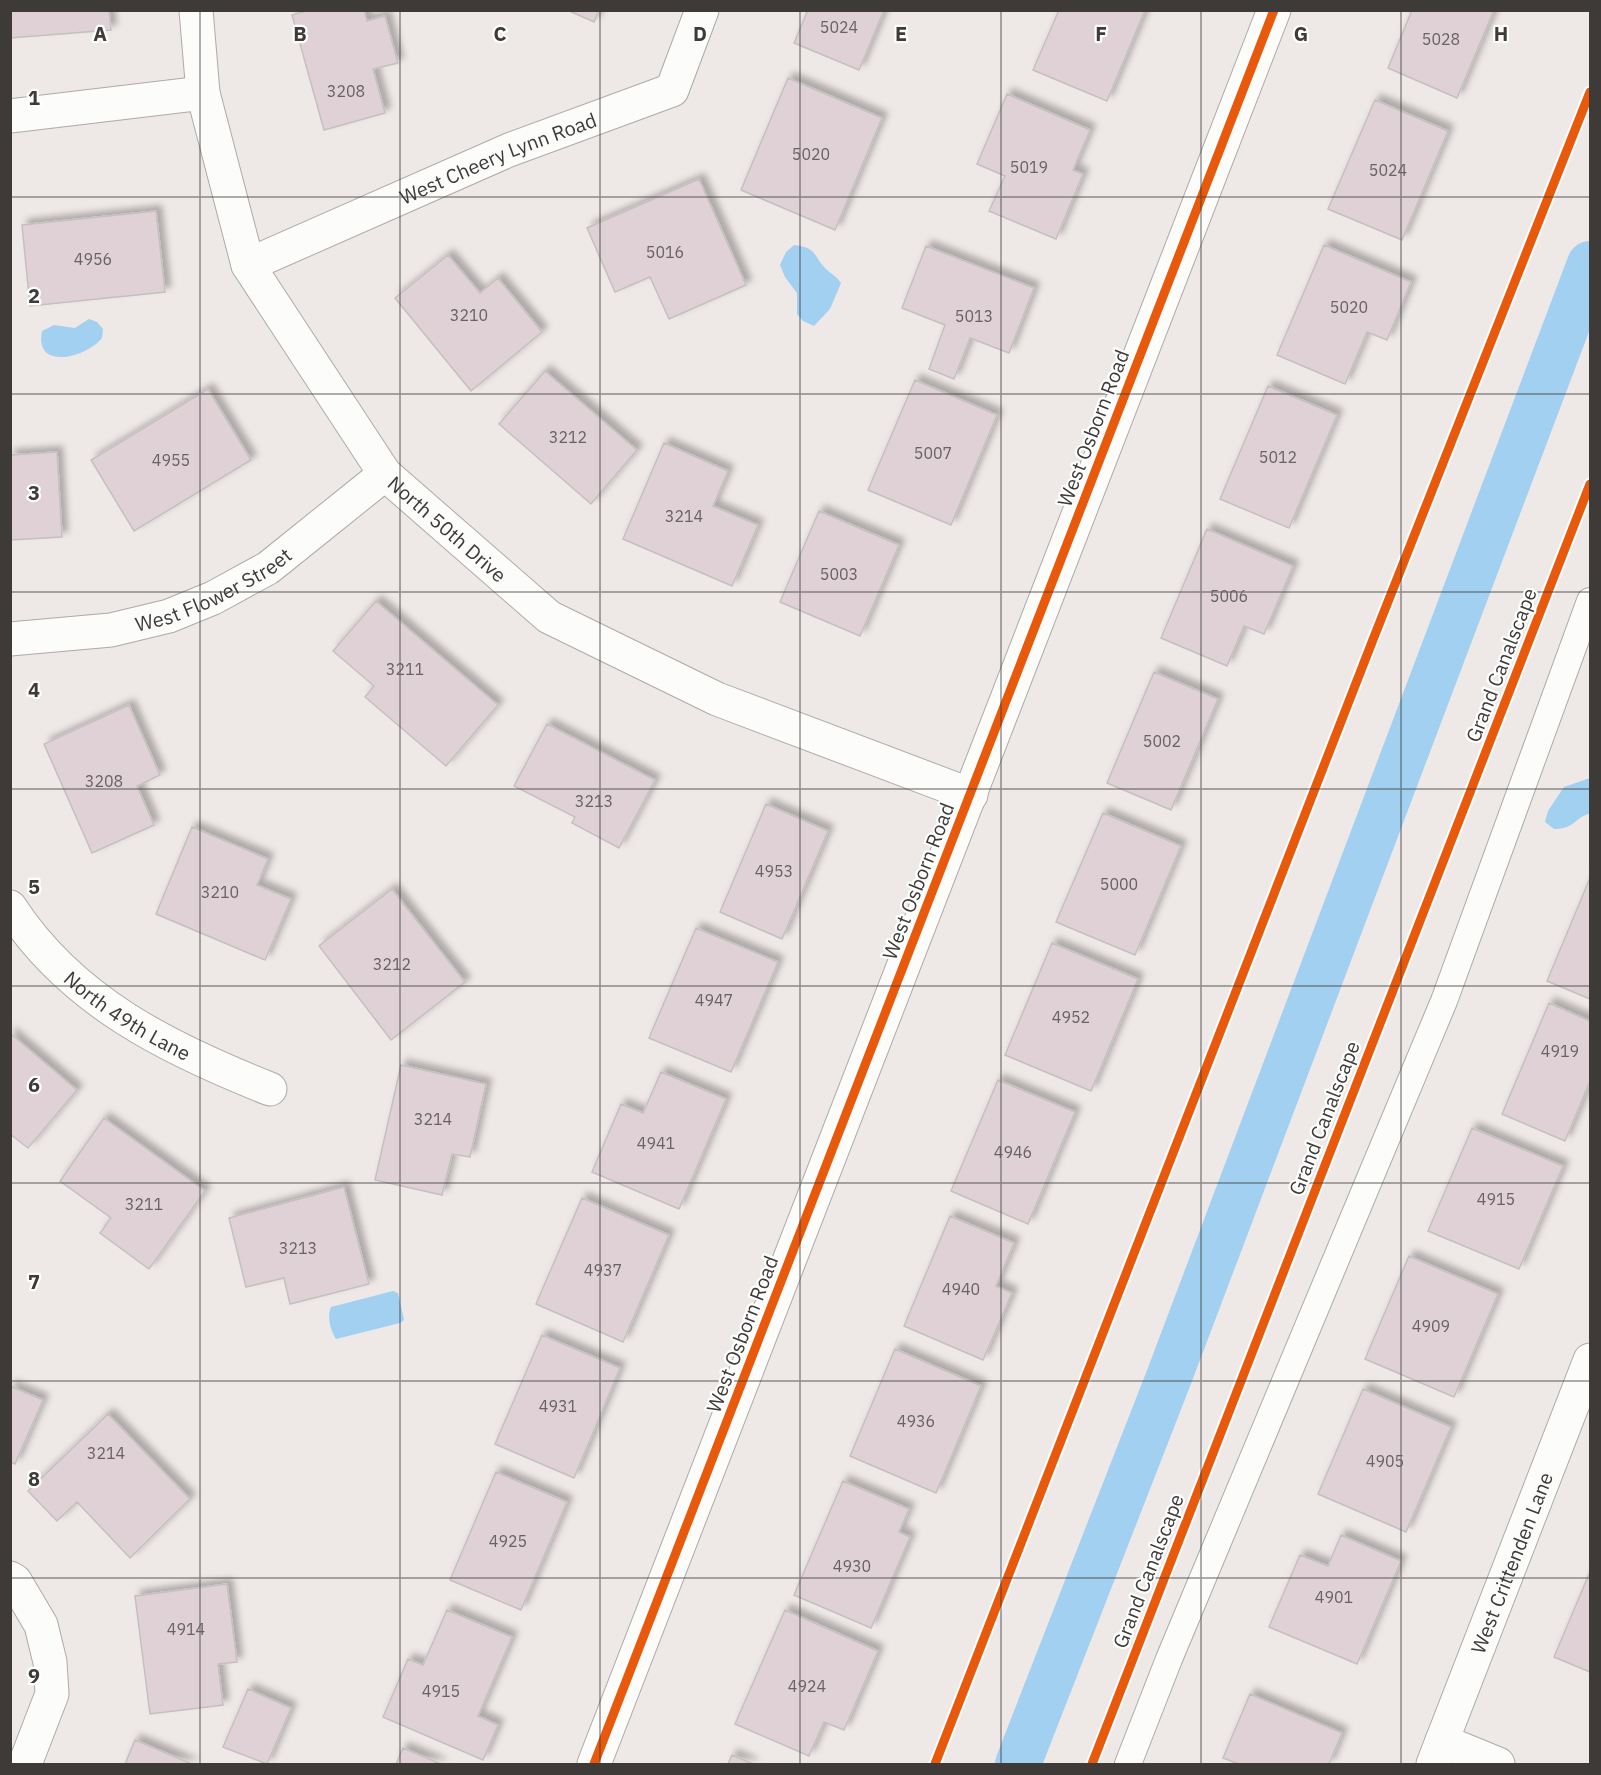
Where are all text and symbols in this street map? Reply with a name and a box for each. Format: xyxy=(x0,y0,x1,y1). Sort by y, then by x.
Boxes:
house number: 5024 xyxy=(820,17,858,37)
text: A xyxy=(93,20,107,47)
text: B xyxy=(293,20,307,47)
text: C xyxy=(493,20,507,47)
text: D xyxy=(693,20,707,47)
text: E xyxy=(895,20,907,47)
text: F xyxy=(1095,20,1107,47)
text: G xyxy=(1294,20,1308,47)
text: H xyxy=(1494,20,1508,47)
house number: 5028 xyxy=(1422,29,1460,49)
house number: 3208 xyxy=(327,81,365,101)
text: 1 xyxy=(28,84,40,111)
street label: West Cheery Lynn Road xyxy=(395,106,600,210)
house number: 5020 xyxy=(792,144,830,164)
house number: 5019 xyxy=(1010,157,1048,177)
house number: 5024 xyxy=(1369,160,1407,180)
house number: 5016 xyxy=(646,242,684,262)
house number: 4956 xyxy=(74,249,112,269)
text: 2 xyxy=(28,282,40,309)
house number: 5020 xyxy=(1330,297,1368,317)
house number: 3210 xyxy=(450,305,488,325)
house number: 5013 xyxy=(955,306,993,326)
street label: West Osborn Road xyxy=(1051,346,1135,510)
house number: 3212 xyxy=(549,427,587,447)
house number: 5007 xyxy=(914,443,952,463)
house number: 5012 xyxy=(1259,447,1297,467)
house number: 4955 xyxy=(152,450,190,470)
street label: North 50th Drive xyxy=(382,469,513,588)
text: 3 xyxy=(28,479,40,506)
house number: 3214 xyxy=(665,506,703,526)
street label: West Flower Street xyxy=(132,541,297,637)
house number: 5003 xyxy=(820,564,858,584)
street label: Grand Canalscape xyxy=(1459,584,1543,746)
house number: 5006 xyxy=(1210,586,1248,606)
house number: 3211 xyxy=(386,659,424,679)
text: 4 xyxy=(28,676,40,703)
house number: 5002 xyxy=(1143,731,1181,751)
house number: 3208 xyxy=(85,771,123,791)
house number: 3213 xyxy=(575,791,613,811)
street label: West Osborn Road xyxy=(876,799,960,963)
house number: 4953 xyxy=(755,861,793,881)
text: 5 xyxy=(28,873,40,900)
house number: 5000 xyxy=(1100,874,1138,894)
house number: 3210 xyxy=(201,882,239,902)
house number: 3212 xyxy=(373,954,411,974)
street label: North 49th Lane xyxy=(59,964,195,1066)
house number: 4947 xyxy=(695,990,733,1010)
house number: 4952 xyxy=(1052,1007,1090,1027)
street label: Grand Canalscape xyxy=(1282,1037,1366,1199)
house number: 4919 xyxy=(1541,1041,1579,1061)
text: 6 xyxy=(28,1071,40,1098)
house number: 3214 xyxy=(414,1109,452,1129)
house number: 4941 xyxy=(637,1133,675,1153)
house number: 4946 xyxy=(994,1142,1032,1162)
house number: 4915 xyxy=(1477,1189,1515,1209)
house number: 3211 xyxy=(125,1194,163,1214)
house number: 3213 xyxy=(279,1238,317,1258)
street label: West Osborn Road xyxy=(700,1252,784,1416)
house number: 4937 xyxy=(584,1260,622,1280)
text: 7 xyxy=(28,1268,40,1295)
house number: 4940 xyxy=(942,1279,980,1299)
house number: 4909 xyxy=(1412,1316,1450,1336)
house number: 4931 xyxy=(539,1396,577,1416)
house number: 4936 xyxy=(897,1411,935,1431)
house number: 3214 xyxy=(87,1443,125,1463)
house number: 4905 xyxy=(1366,1451,1404,1471)
text: 8 xyxy=(28,1465,40,1492)
street label: West Crittenden Lane xyxy=(1464,1468,1559,1657)
street label: Grand Canalscape xyxy=(1106,1490,1190,1652)
house number: 4925 xyxy=(489,1531,527,1551)
house number: 4930 xyxy=(833,1556,871,1576)
house number: 4901 xyxy=(1315,1587,1353,1607)
house number: 4914 xyxy=(167,1619,205,1639)
text: 9 xyxy=(28,1662,40,1689)
house number: 4924 xyxy=(788,1676,826,1696)
house number: 4915 xyxy=(422,1681,460,1701)

